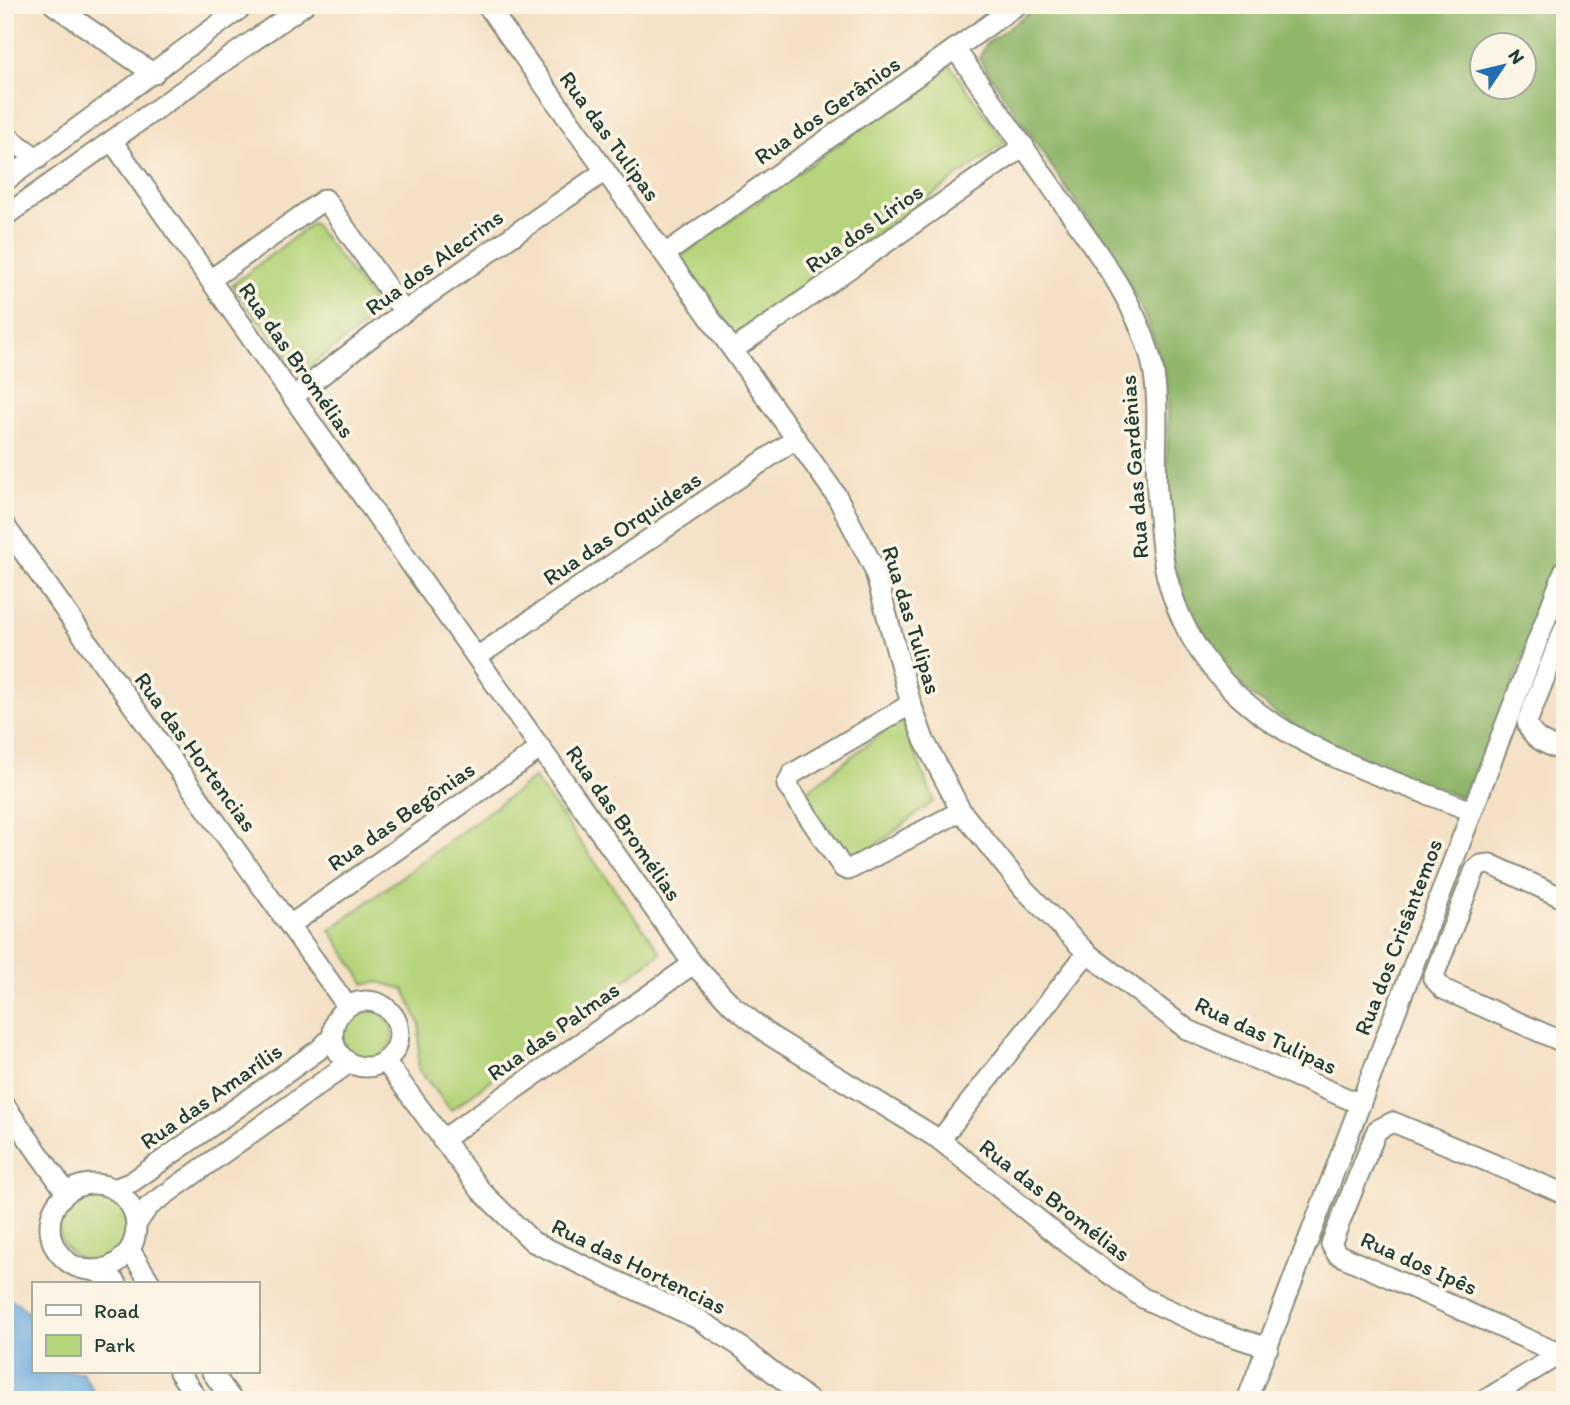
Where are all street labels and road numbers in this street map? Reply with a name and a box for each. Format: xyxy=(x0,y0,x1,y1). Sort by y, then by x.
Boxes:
street label: Rua dos Gerânios xyxy=(749,49,905,171)
street label: Rua das Tulipas xyxy=(553,66,667,206)
street label: Rua dos Lírios xyxy=(800,177,928,279)
street label: Rua dos Alecrins xyxy=(360,203,508,321)
street label: Rua das Bromélias xyxy=(233,277,361,443)
street label: Rua das Gardênias xyxy=(1114,374,1154,560)
street label: Rua das Orquideas xyxy=(537,465,707,591)
street label: Rua das Tulipas xyxy=(876,542,948,698)
street label: Rua das Hortencias xyxy=(129,667,263,837)
street label: Rua das Bromélias xyxy=(560,740,688,906)
street label: Rua das Begônias xyxy=(322,755,480,877)
street label: Rua dos Crisântemos xyxy=(1348,835,1448,1039)
street label: Rua das Palmas xyxy=(482,975,624,1087)
street label: Rua das Tulipas xyxy=(1190,990,1342,1080)
street label: Rua das Amarílis xyxy=(135,1037,287,1155)
street label: Rua das Bromélias xyxy=(974,1132,1136,1268)
street label: Rua das Hortencias xyxy=(547,1212,731,1320)
street label: Rua dos Ipês xyxy=(1356,1225,1482,1301)

